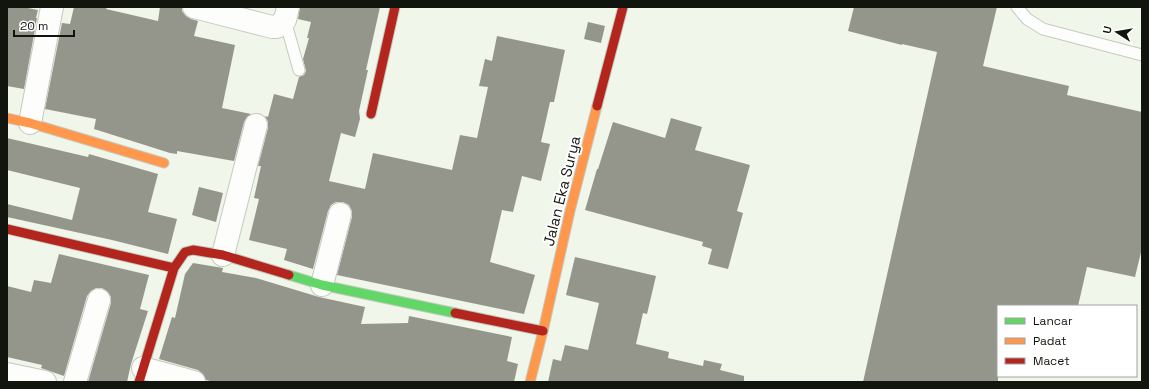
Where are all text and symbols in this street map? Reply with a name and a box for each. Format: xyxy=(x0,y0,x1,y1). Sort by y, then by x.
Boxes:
scale bar xyxy=(14,12,74,38)
north arrow xyxy=(1097,12,1137,52)
text: 20 m xyxy=(20,18,48,34)
text: U xyxy=(1100,25,1115,35)
street label: Jalan Eka Surya xyxy=(539,133,585,248)
legend xyxy=(997,305,1137,377)
text: Lancar xyxy=(1033,313,1073,329)
text: Padat xyxy=(1033,333,1067,349)
text: Macet xyxy=(1033,353,1070,369)

